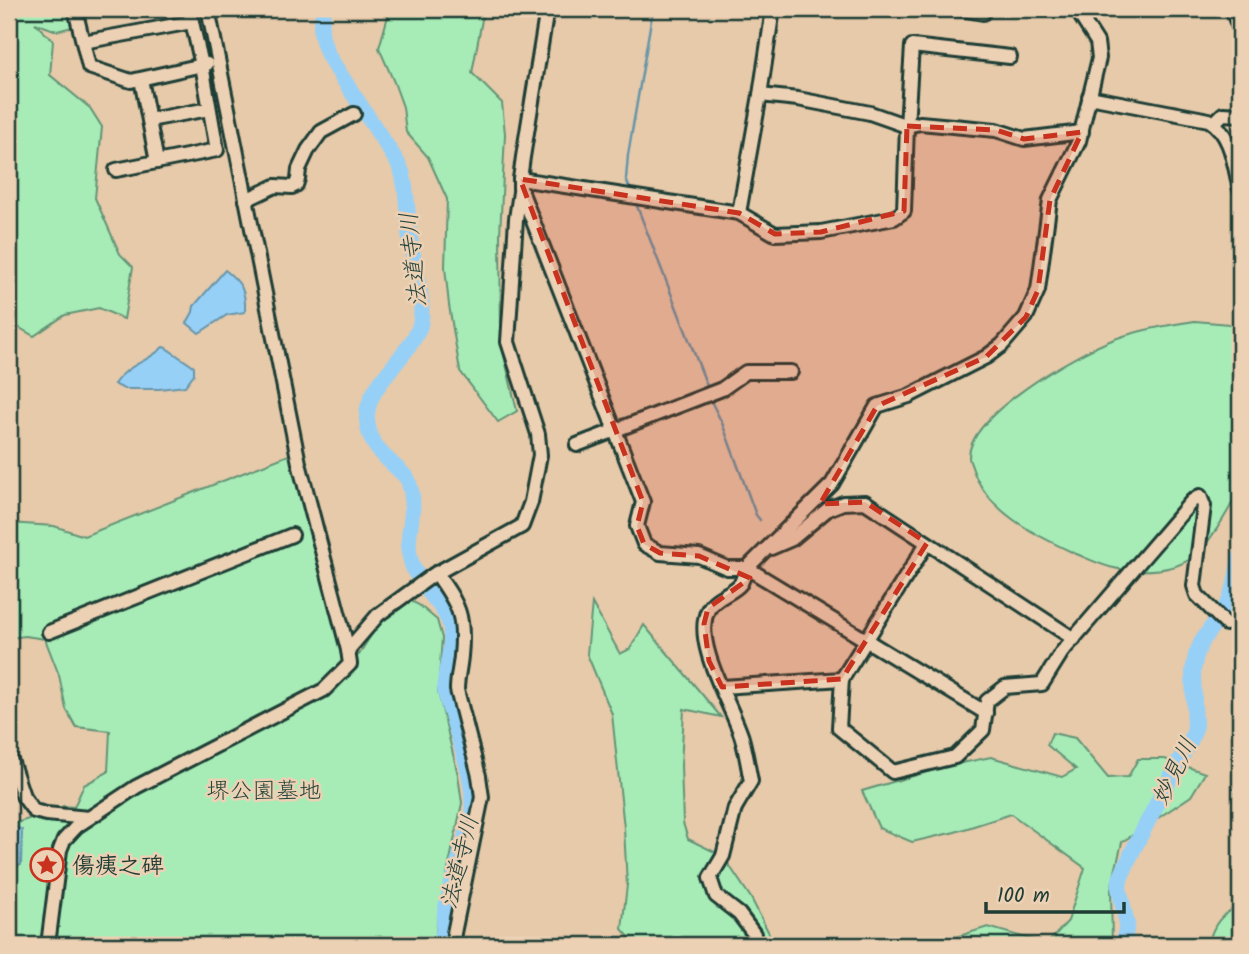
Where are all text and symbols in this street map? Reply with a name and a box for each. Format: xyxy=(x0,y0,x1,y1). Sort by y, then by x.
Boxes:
water label: 法道寺川 xyxy=(390,210,439,310)
water label: 妙見川 xyxy=(1142,731,1209,813)
park label: 堺公園墓地 xyxy=(207,774,322,810)
water label: 法道寺川 xyxy=(430,811,491,914)
place icon: 傷痍之碑 xyxy=(28,846,66,884)
place label: 傷痍之碑 xyxy=(72,849,164,885)
scale bar xyxy=(986,870,1125,914)
text: 100 m xyxy=(997,880,1050,913)

